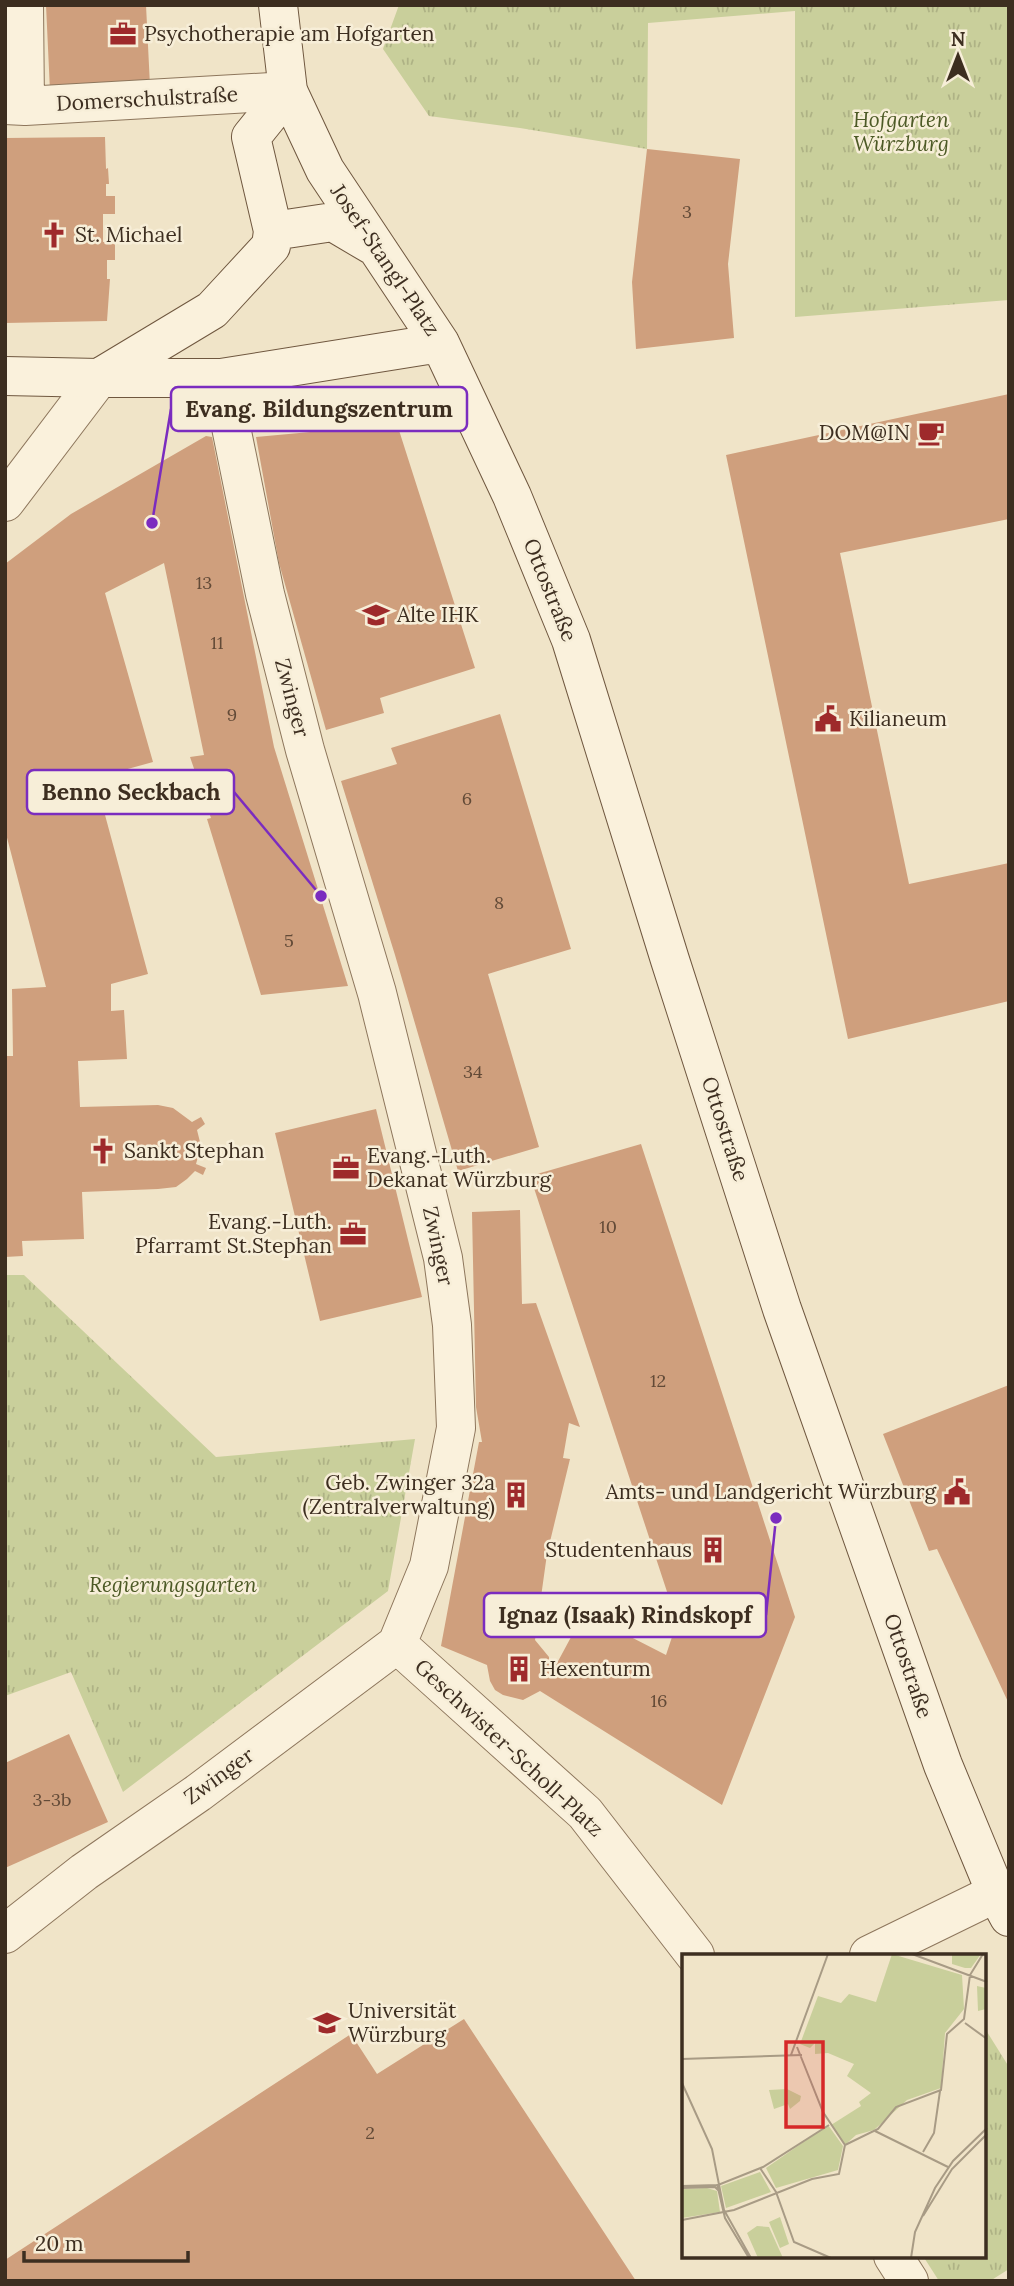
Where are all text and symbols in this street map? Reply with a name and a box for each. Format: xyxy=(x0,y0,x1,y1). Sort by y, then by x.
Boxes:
office icon: Psychotherapie am Hofgarten xyxy=(108,19,138,49)
place label: Psychotherapie am Hofgarten xyxy=(144,20,435,47)
north arrow xyxy=(923,21,993,91)
text: N xyxy=(951,27,966,51)
street label: Domerschulstraße xyxy=(55,80,239,117)
park label: Hofgarten Würzburg xyxy=(853,106,949,157)
street label: Josef-Stangl-Platz xyxy=(324,178,446,341)
house number: 3 xyxy=(682,200,692,223)
church icon: St. Michael xyxy=(39,220,69,250)
place label: St. Michael xyxy=(75,221,183,248)
callout: Evang. Bildungszentrum xyxy=(171,387,467,431)
text: Evang. Bildungszentrum xyxy=(185,394,453,423)
cafe icon: DOM@IN xyxy=(916,418,946,448)
place label: DOM@IN xyxy=(819,419,910,446)
street label: Ottostraße xyxy=(518,534,583,645)
house number: 13 xyxy=(196,571,212,594)
school or university icon: Alte IHK xyxy=(361,600,391,630)
place label: Alte IHK xyxy=(396,601,479,628)
house number: 11 xyxy=(210,631,224,654)
street label: Zwinger xyxy=(269,656,316,740)
house number: 9 xyxy=(227,703,237,726)
public building icon: Kilianeum xyxy=(813,704,843,734)
place label: Kilianeum xyxy=(849,705,947,732)
callout: Benno Seckbach xyxy=(27,770,234,814)
text: Benno Seckbach xyxy=(41,777,221,806)
house number: 6 xyxy=(462,787,472,810)
house number: 8 xyxy=(494,891,504,914)
house number: 5 xyxy=(284,929,294,952)
house number: 34 xyxy=(463,1060,483,1083)
street label: Ottostraße xyxy=(696,1073,755,1185)
church icon: Sankt Stephan xyxy=(88,1136,118,1166)
place label: Sankt Stephan xyxy=(124,1137,265,1164)
place label: Evang.-Luth. Dekanat Würzburg xyxy=(367,1142,552,1193)
office icon: Evang.-Luth. Dekanat Würzburg xyxy=(331,1153,361,1183)
street label: Zwinger xyxy=(417,1204,460,1288)
place label: Evang.-Luth. Pfarramt St.Stephan xyxy=(135,1208,332,1259)
house number: 10 xyxy=(599,1215,617,1238)
office icon: Evang.-Luth. Pfarramt St.Stephan xyxy=(338,1219,368,1249)
house number: 12 xyxy=(650,1369,666,1392)
place label: Geb. Zwinger 32a (Zentralverwaltung) xyxy=(303,1469,495,1520)
public building icon: Amts- und Landgericht Würzburg xyxy=(942,1477,972,1507)
place label: Amts- und Landgericht Würzburg xyxy=(605,1478,936,1505)
building icon: Geb. Zwinger 32a (Zentralverwaltung) xyxy=(501,1480,531,1510)
building icon: Studentenhaus xyxy=(698,1535,728,1565)
place label: Studentenhaus xyxy=(545,1536,692,1563)
park label: Regierungsgarten xyxy=(89,1571,257,1598)
callout: Ignaz (Isaak) Rindskopf xyxy=(484,1593,766,1637)
text: Ignaz (Isaak) Rindskopf xyxy=(498,1600,753,1630)
street label: Ottostraße xyxy=(878,1610,939,1722)
street label: Geschwister-Scholl-Platz xyxy=(409,1653,610,1842)
building icon: Hexenturm xyxy=(504,1654,534,1684)
place label: Hexenturm xyxy=(540,1655,651,1682)
house number: 16 xyxy=(651,1689,667,1712)
street label: Zwinger xyxy=(178,1741,259,1810)
house number: 3-3b xyxy=(33,1788,71,1811)
inset map xyxy=(682,1954,986,2258)
place label: Universität Würzburg xyxy=(348,1997,457,2048)
school or university icon: Universität Würzburg xyxy=(312,2008,342,2038)
house number: 2 xyxy=(365,2121,375,2144)
scale bar xyxy=(24,2220,189,2264)
text: 20 m xyxy=(35,2230,84,2257)

